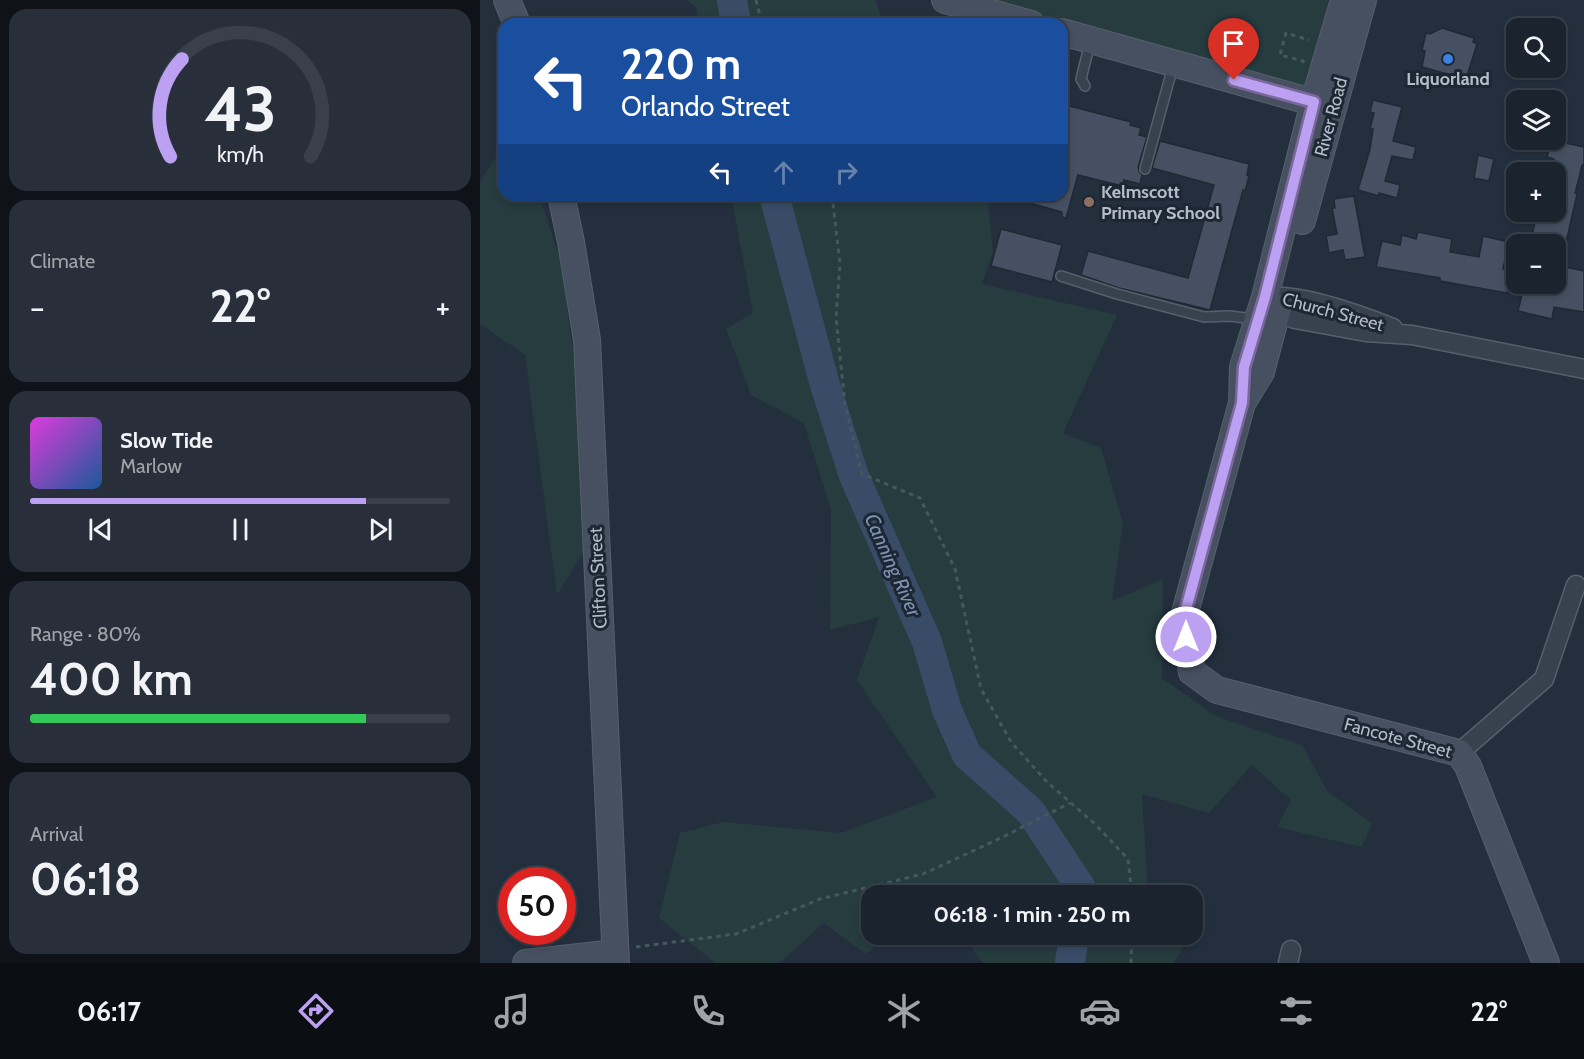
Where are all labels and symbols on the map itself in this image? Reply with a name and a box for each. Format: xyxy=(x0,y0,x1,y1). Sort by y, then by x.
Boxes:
pin xyxy=(1208,18,1259,80)
marker: Liquorland xyxy=(1441,52,1455,66)
place label: Liquorland xyxy=(1406,68,1490,90)
street label: River Road xyxy=(1310,75,1352,159)
place label: Kelmscott Primary School xyxy=(1101,181,1220,224)
marker: Kelmscott Primary School xyxy=(1082,195,1096,209)
street label: Church Street xyxy=(1280,288,1386,336)
water label: Canning River xyxy=(860,510,927,621)
street label: Clifton Street xyxy=(584,527,612,629)
position arrow xyxy=(1154,605,1218,669)
street label: Fancote Street xyxy=(1342,713,1454,763)
speed limit sign: 50 xyxy=(498,867,576,945)

